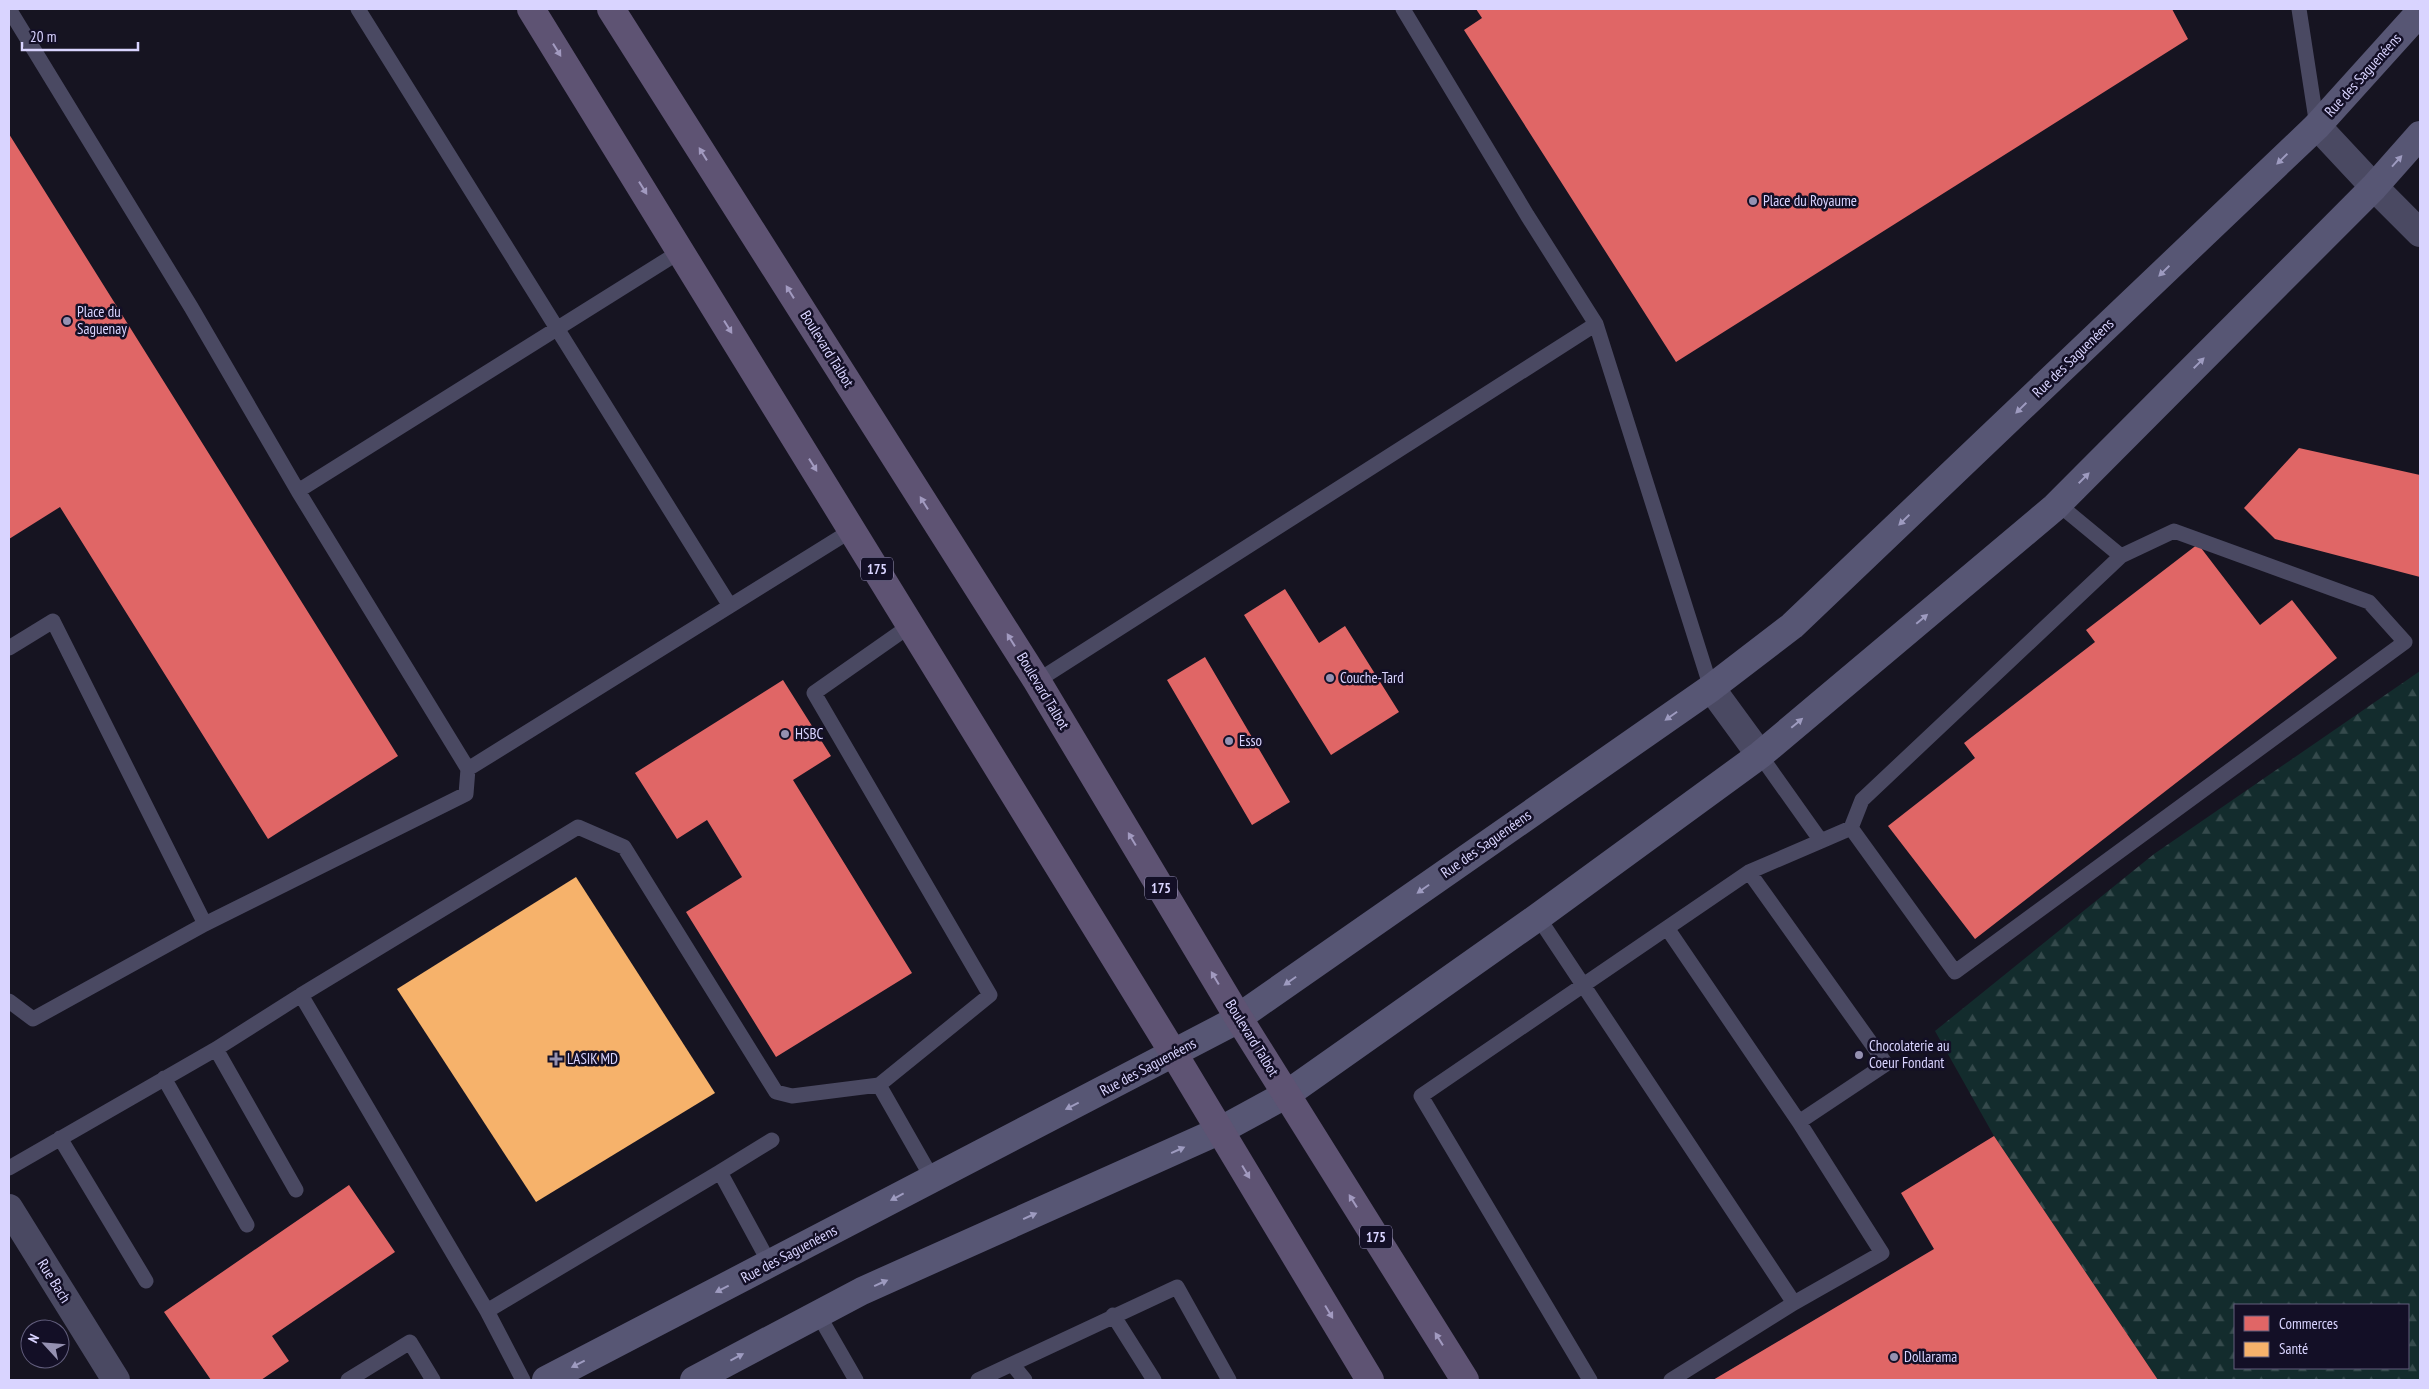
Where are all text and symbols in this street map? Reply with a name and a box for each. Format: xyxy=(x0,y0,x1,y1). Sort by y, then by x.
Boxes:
scale bar xyxy=(22,20,139,52)
text: 20 m xyxy=(30,27,56,46)
street label: Rue des Saguenéens xyxy=(2320,29,2405,120)
one-way arrow xyxy=(552,44,562,57)
one-way arrow xyxy=(699,148,708,161)
one-way arrow xyxy=(2276,153,2288,165)
one-way arrow xyxy=(2391,156,2403,168)
one-way arrow xyxy=(638,182,647,195)
place label: Place du Royaume xyxy=(1763,191,1857,210)
marker: Place du Royaume xyxy=(1747,195,1759,207)
one-way arrow xyxy=(2159,265,2171,277)
one-way arrow xyxy=(786,285,795,298)
place label: Place du Saguenay xyxy=(77,302,127,338)
street label: Boulevard Talbot xyxy=(796,307,858,391)
street label: Rue des Saguenéens xyxy=(2028,314,2117,401)
marker: Place du Saguenay xyxy=(61,315,73,327)
one-way arrow xyxy=(723,320,732,333)
one-way arrow xyxy=(2192,357,2204,369)
one-way arrow xyxy=(2016,402,2028,414)
one-way arrow xyxy=(808,459,817,472)
one-way arrow xyxy=(2078,472,2090,484)
one-way arrow xyxy=(920,496,929,509)
one-way arrow xyxy=(1898,514,1910,526)
road number: 175 xyxy=(861,558,893,580)
one-way arrow xyxy=(1916,614,1928,625)
one-way arrow xyxy=(1007,633,1016,647)
street label: Boulevard Talbot xyxy=(1013,649,1074,733)
place label: Couche-Tard xyxy=(1340,668,1404,687)
marker: Couche-Tard xyxy=(1324,672,1336,684)
one-way arrow xyxy=(1664,711,1678,721)
one-way arrow xyxy=(1791,718,1804,729)
place label: HSBC xyxy=(795,724,824,743)
marker: HSBC xyxy=(779,728,791,740)
place label: Esso xyxy=(1239,731,1262,750)
marker: Esso xyxy=(1223,735,1235,747)
street label: Rue des Saguenéens xyxy=(1437,805,1535,882)
one-way arrow xyxy=(1127,833,1136,846)
road number: 175 xyxy=(1145,876,1177,900)
one-way arrow xyxy=(1416,884,1430,894)
one-way arrow xyxy=(1211,972,1220,985)
one-way arrow xyxy=(1283,976,1296,986)
street label: Boulevard Talbot xyxy=(1221,996,1283,1080)
street label: Rue des Saguenéens xyxy=(1096,1033,1199,1100)
place label: Chocolaterie au Coeur Fondant xyxy=(1869,1036,1949,1072)
place label: LASIK MD xyxy=(567,1049,618,1068)
marker: Chocolaterie au Coeur Fondant xyxy=(1853,1049,1865,1061)
marker: LASIK MD xyxy=(549,1052,563,1066)
one-way arrow xyxy=(1065,1102,1080,1110)
one-way arrow xyxy=(1171,1145,1185,1153)
one-way arrow xyxy=(1241,1166,1250,1179)
one-way arrow xyxy=(890,1193,904,1201)
one-way arrow xyxy=(1348,1194,1358,1207)
one-way arrow xyxy=(1022,1212,1037,1221)
street label: Rue des Saguenéens xyxy=(737,1220,840,1287)
road number: 175 xyxy=(1360,1226,1392,1248)
street label: Rue Bach xyxy=(34,1255,75,1306)
one-way arrow xyxy=(874,1278,888,1286)
one-way arrow xyxy=(715,1285,729,1293)
legend xyxy=(2234,1304,2409,1369)
one-way arrow xyxy=(1324,1305,1333,1318)
text: Commerces xyxy=(2279,1314,2338,1333)
north arrow xyxy=(20,1319,70,1369)
text: N xyxy=(24,1331,43,1346)
one-way arrow xyxy=(1434,1332,1443,1345)
text: Santé xyxy=(2279,1339,2308,1358)
place label: Dollarama xyxy=(1904,1347,1957,1366)
marker: Dollarama xyxy=(1888,1351,1900,1363)
one-way arrow xyxy=(730,1353,744,1361)
one-way arrow xyxy=(571,1360,585,1368)

